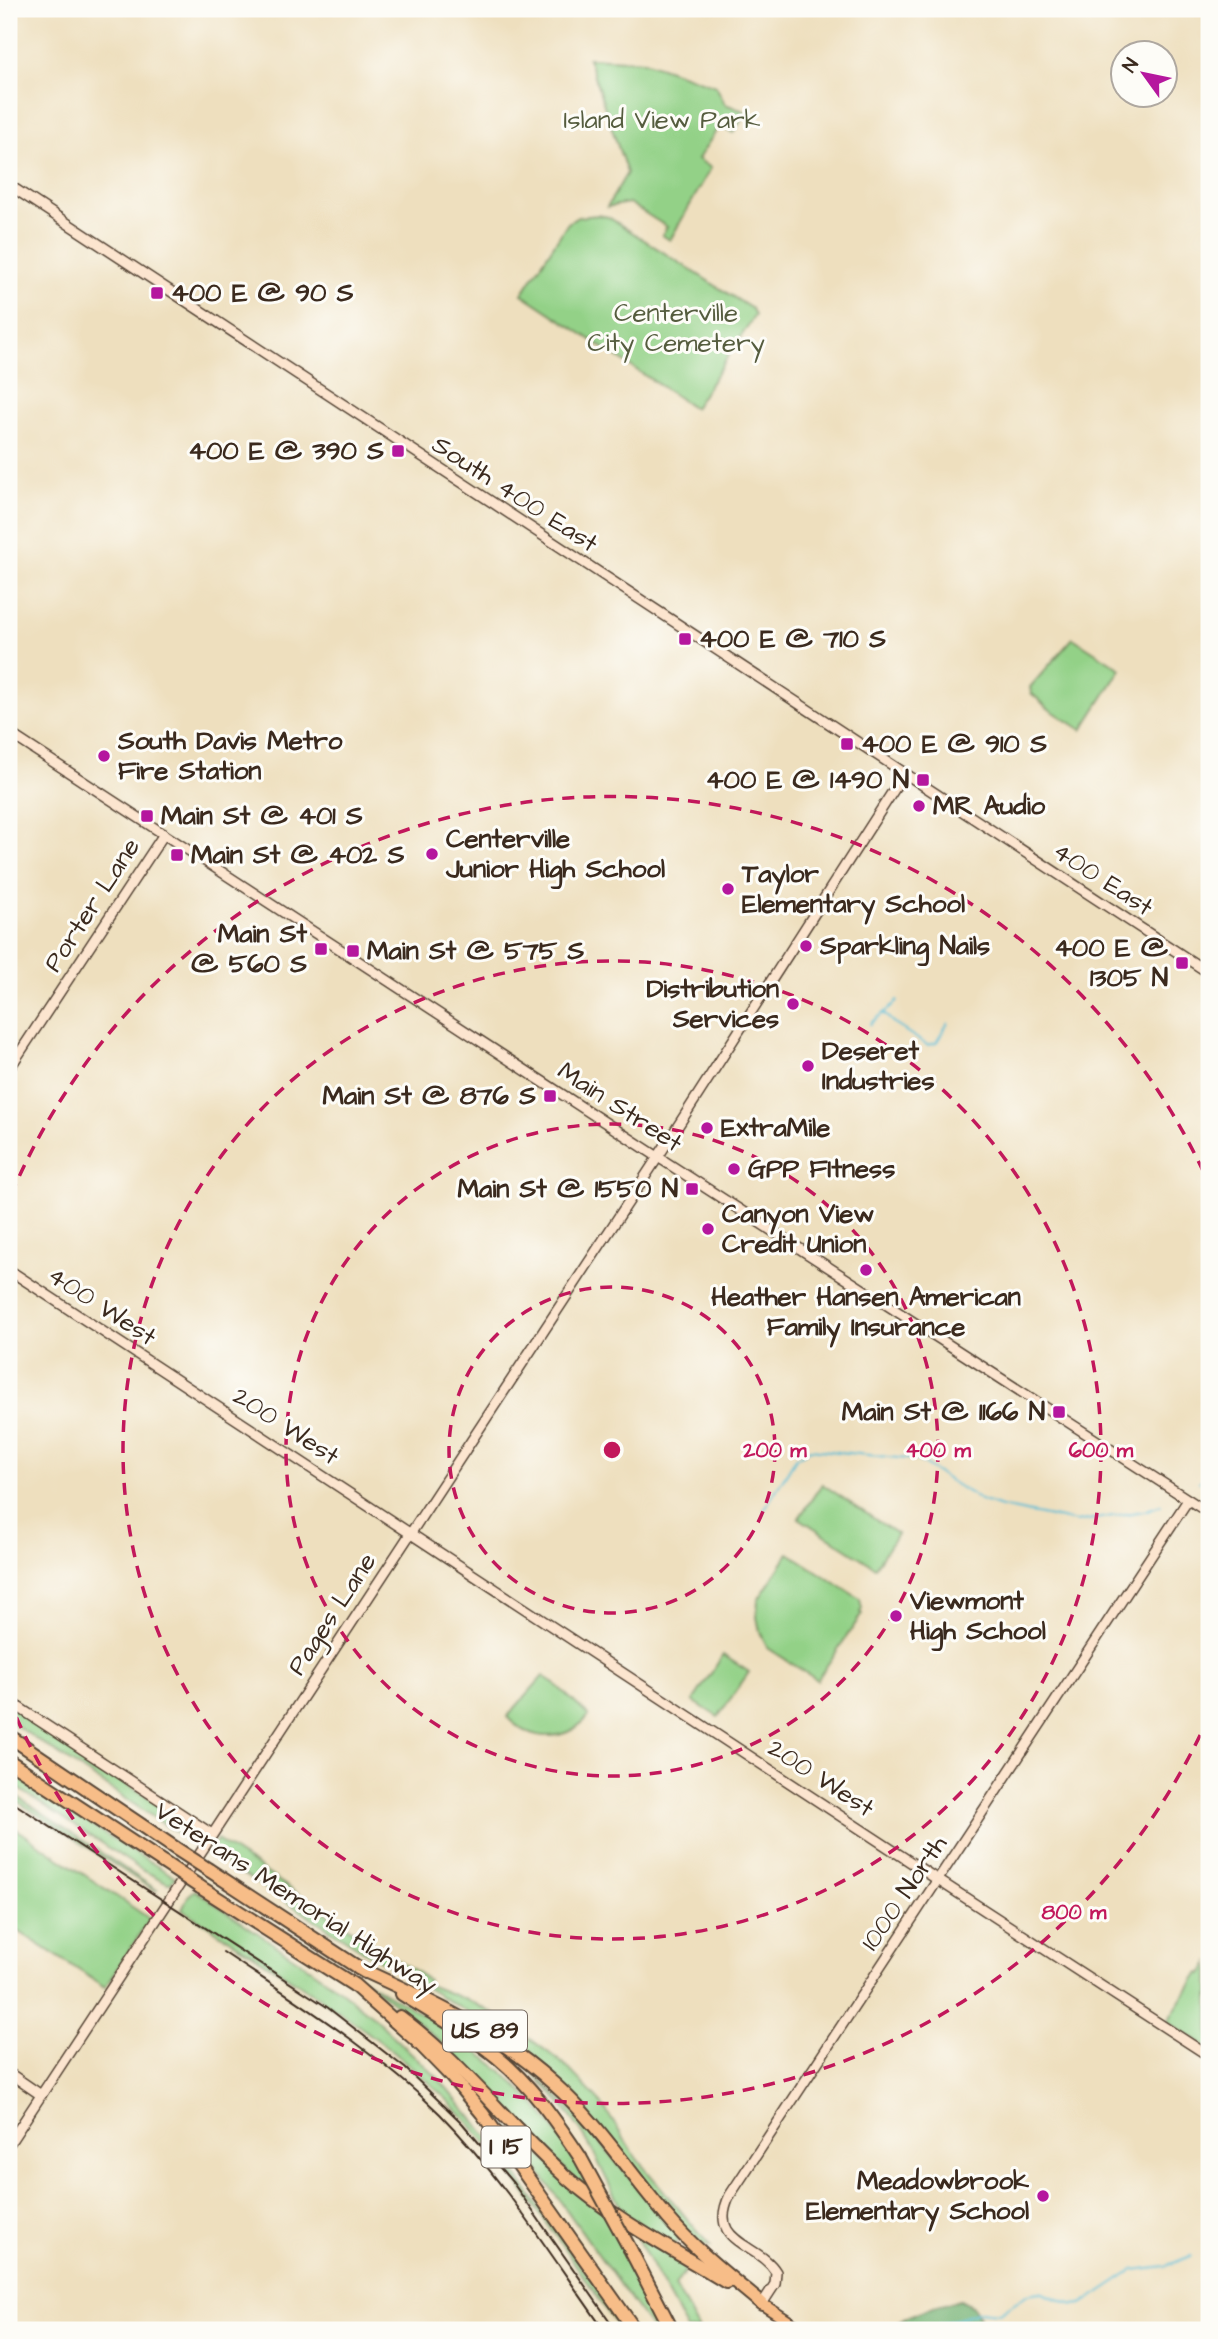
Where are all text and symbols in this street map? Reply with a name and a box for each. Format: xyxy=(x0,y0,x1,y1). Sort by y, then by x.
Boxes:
north arrow xyxy=(1110,38,1180,108)
text: N xyxy=(1116,53,1146,78)
park label: Island View Park xyxy=(564,102,760,138)
place label: 400 E @ 90 S xyxy=(171,275,354,311)
marker: 400 E @ 90 S xyxy=(149,285,165,301)
park label: Centerville City Cemetery xyxy=(587,295,765,363)
street label: South 400 East xyxy=(425,427,605,561)
place label: 400 E @ 390 S xyxy=(188,433,384,469)
marker: 400 E @ 390 S xyxy=(390,443,406,459)
place label: 400 E @ 710 S xyxy=(699,621,886,657)
marker: 400 E @ 710 S xyxy=(677,631,693,647)
place label: South Davis Metro Fire Station xyxy=(117,723,343,789)
place label: 400 E @ 910 S xyxy=(861,726,1047,762)
marker: 400 E @ 910 S xyxy=(839,736,855,752)
marker: South Davis Metro Fire Station xyxy=(96,748,112,764)
place label: 400 E @ 1490 N xyxy=(706,762,909,798)
marker: 400 E @ 1490 N xyxy=(915,772,931,788)
place label: MR Audio xyxy=(933,788,1046,824)
place label: Main St @ 401 S xyxy=(161,798,363,834)
marker: MR Audio xyxy=(911,798,927,814)
marker: Main St @ 401 S xyxy=(139,808,155,824)
place label: Centerville Junior High School xyxy=(445,821,665,890)
street label: Porter Lane xyxy=(35,831,149,979)
street label: 400 East xyxy=(1046,833,1161,925)
place label: Main St @ 402 S xyxy=(191,837,405,873)
marker: Centerville Junior High School xyxy=(424,846,440,862)
marker: Main St @ 402 S xyxy=(169,847,185,863)
place label: Taylor Elementary School xyxy=(741,856,965,925)
marker: Taylor Elementary School xyxy=(720,881,736,897)
place label: Main St @ 560 S xyxy=(191,916,307,982)
place label: Sparkling Nails xyxy=(819,928,990,967)
place label: 400 E @ 1305 N xyxy=(1054,930,1168,996)
place label: Main St @ 575 S xyxy=(367,933,584,969)
marker: Sparkling Nails xyxy=(798,938,814,954)
marker: Main St @ 560 S xyxy=(313,941,329,957)
marker: Main St @ 575 S xyxy=(345,943,361,959)
marker: 400 E @ 1305 N xyxy=(1174,955,1190,971)
place label: Distribution Services xyxy=(646,971,779,1037)
marker: Distribution Services xyxy=(785,996,801,1012)
place label: Deseret Industries xyxy=(822,1033,934,1099)
street label: Main Street xyxy=(551,1053,690,1161)
marker: Deseret Industries xyxy=(800,1058,816,1074)
place label: Main St @ 876 S xyxy=(322,1078,536,1114)
marker: Main St @ 876 S xyxy=(542,1088,558,1104)
place label: ExtraMile xyxy=(721,1110,830,1146)
marker: ExtraMile xyxy=(699,1120,715,1136)
place label: GPP FItness xyxy=(748,1151,895,1187)
marker: GPP FItness xyxy=(726,1161,742,1177)
place label: Main St @ 1550 N xyxy=(458,1171,678,1207)
marker: Main St @ 1550 N xyxy=(684,1181,700,1197)
place label: Canyon View Credit Union xyxy=(722,1196,874,1262)
marker: Canyon View Credit Union xyxy=(700,1221,716,1237)
street label: 400 West xyxy=(41,1257,164,1355)
marker: Heather Hansen American Family Insurance xyxy=(858,1262,874,1278)
place label: Heather Hansen American Family Insurance xyxy=(711,1279,1021,1348)
street label: 200 West xyxy=(226,1378,347,1474)
place label: Main St @ 1166 N xyxy=(842,1394,1045,1430)
marker: Main St @ 1166 N xyxy=(1051,1404,1067,1420)
text: 200 m xyxy=(742,1436,807,1465)
text: 400 m xyxy=(905,1436,971,1465)
text: 600 m xyxy=(1069,1436,1134,1465)
centre of rings xyxy=(600,1438,624,1462)
street label: Pages Lane xyxy=(279,1546,387,1683)
place label: Viewmont High School xyxy=(909,1583,1046,1652)
marker: Viewmont High School xyxy=(888,1608,904,1624)
street label: 200 West xyxy=(761,1730,882,1826)
street label: Veterans Memorial Highway xyxy=(147,1793,444,2005)
street label: 1000 North xyxy=(852,1828,956,1958)
text: 800 m xyxy=(1042,1898,1107,1927)
road number: US 89 xyxy=(443,2010,527,2052)
road number: I 15 xyxy=(482,2126,530,2168)
place label: Meadowbrook Elementary School xyxy=(806,2163,1030,2232)
marker: Meadowbrook Elementary School xyxy=(1035,2188,1051,2204)

